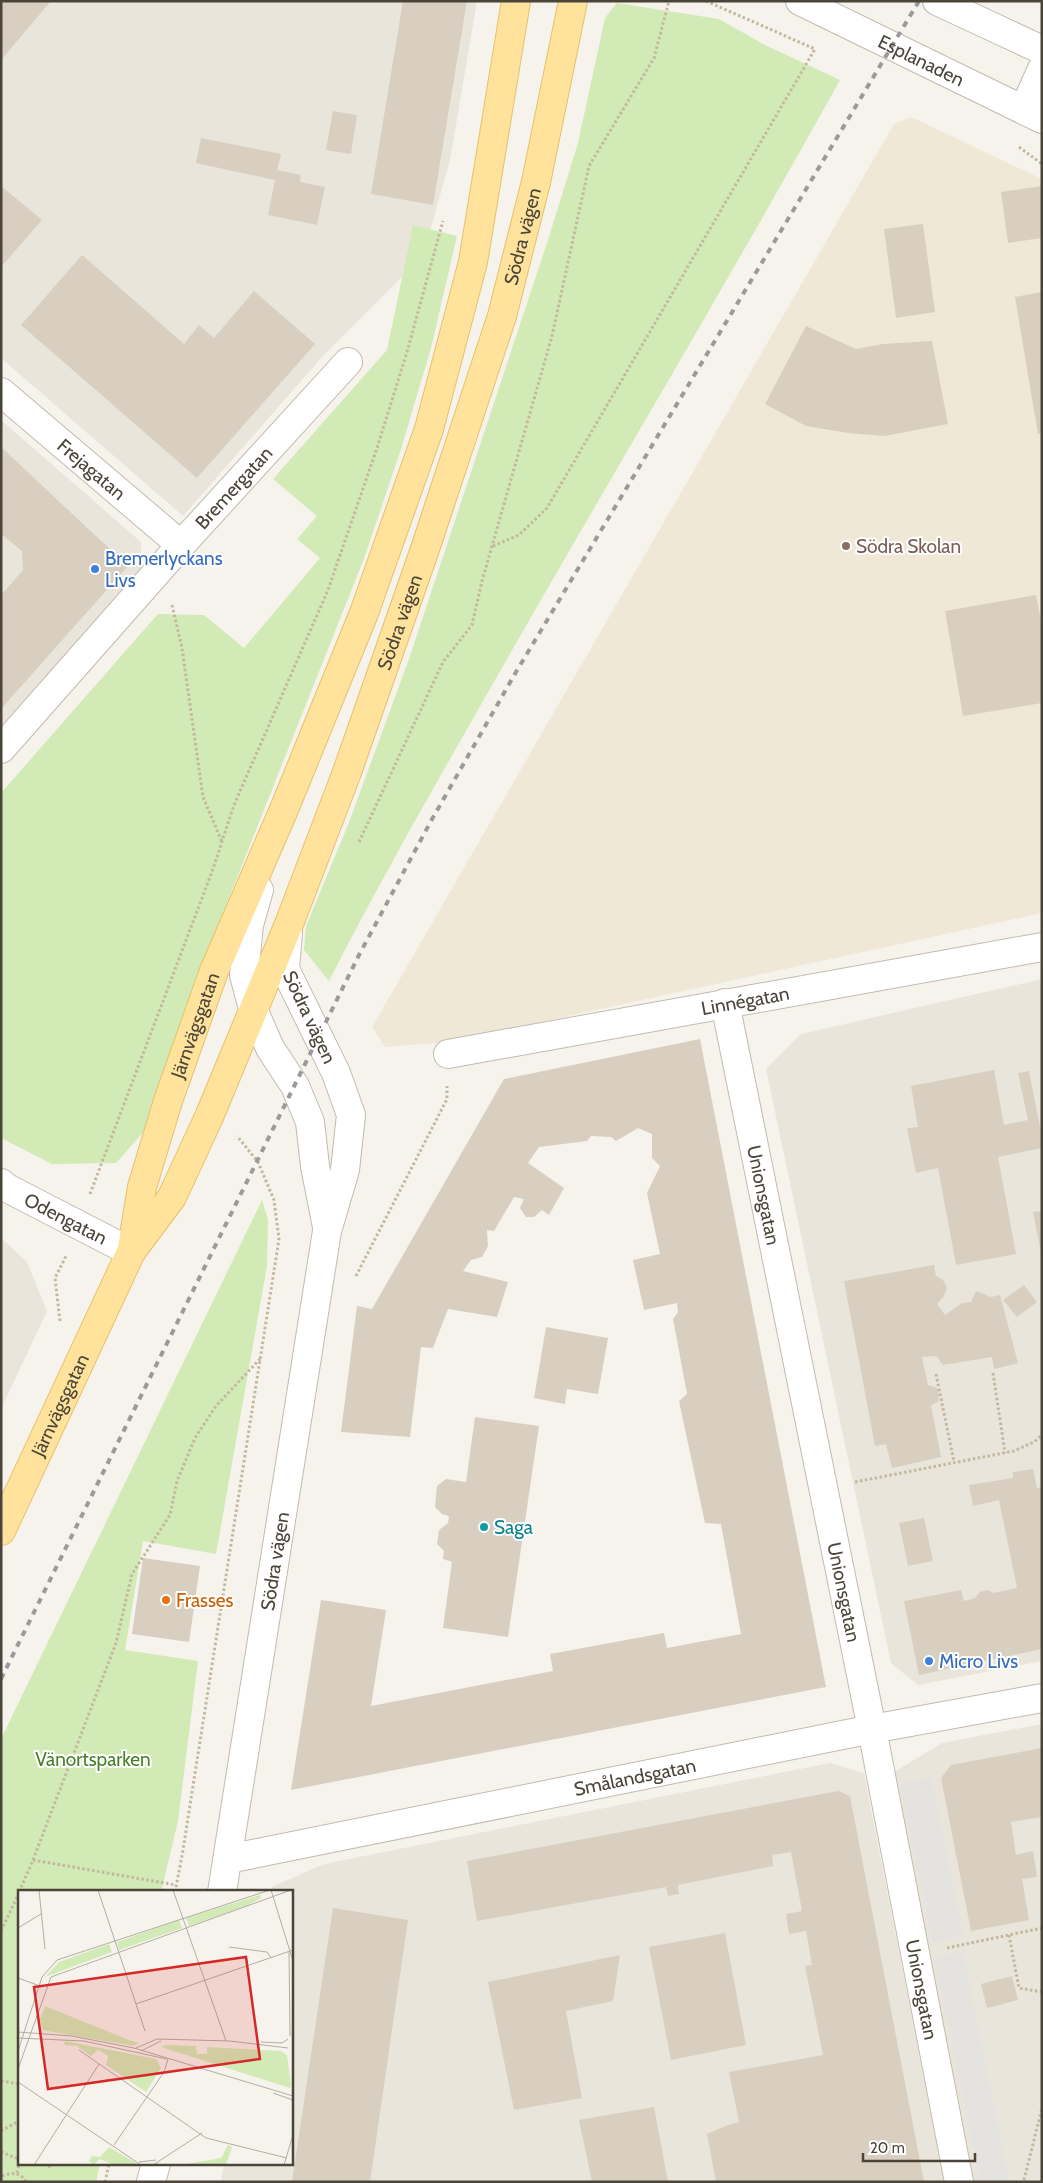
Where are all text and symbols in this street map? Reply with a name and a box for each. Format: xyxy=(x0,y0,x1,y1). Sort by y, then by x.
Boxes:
street label: Esplanaden xyxy=(874,30,968,91)
street label: Södra vägen xyxy=(499,185,546,288)
street label: Frejagatan xyxy=(53,434,130,505)
street label: Bremergatan xyxy=(190,442,277,534)
place label: Södra Skolan xyxy=(856,535,961,558)
marker: Södra Skolan xyxy=(840,540,852,552)
place label: Bremerlyckans Livs xyxy=(105,547,223,592)
marker: Bremerlyckans Livs xyxy=(89,563,101,575)
street label: Södra vägen xyxy=(373,571,427,673)
street label: Södra vägen xyxy=(278,967,341,1067)
street label: Järnvägsgatan xyxy=(166,970,225,1082)
street label: Linnégatan xyxy=(699,982,791,1020)
street label: Unionsgatan xyxy=(742,1143,785,1247)
street label: Odengatan xyxy=(20,1188,111,1250)
street label: Järnvägsgatan xyxy=(26,1350,94,1461)
street label: Södra vägen xyxy=(256,1510,294,1612)
place label: Saga xyxy=(494,1516,533,1539)
marker: Saga xyxy=(478,1521,490,1533)
street label: Unionsgatan xyxy=(822,1540,865,1644)
place label: Frasses xyxy=(176,1589,234,1612)
marker: Frasses xyxy=(160,1594,172,1606)
place label: Micro Livs xyxy=(939,1650,1018,1673)
marker: Micro Livs xyxy=(923,1655,935,1667)
park label: Vänortsparken xyxy=(35,1748,151,1771)
street label: Smålandsgatan xyxy=(572,1754,698,1801)
inset map xyxy=(18,1890,292,2166)
street label: Unionsgatan xyxy=(901,1938,942,2042)
scale bar xyxy=(863,2130,976,2162)
text: 20 m xyxy=(870,2139,905,2157)

